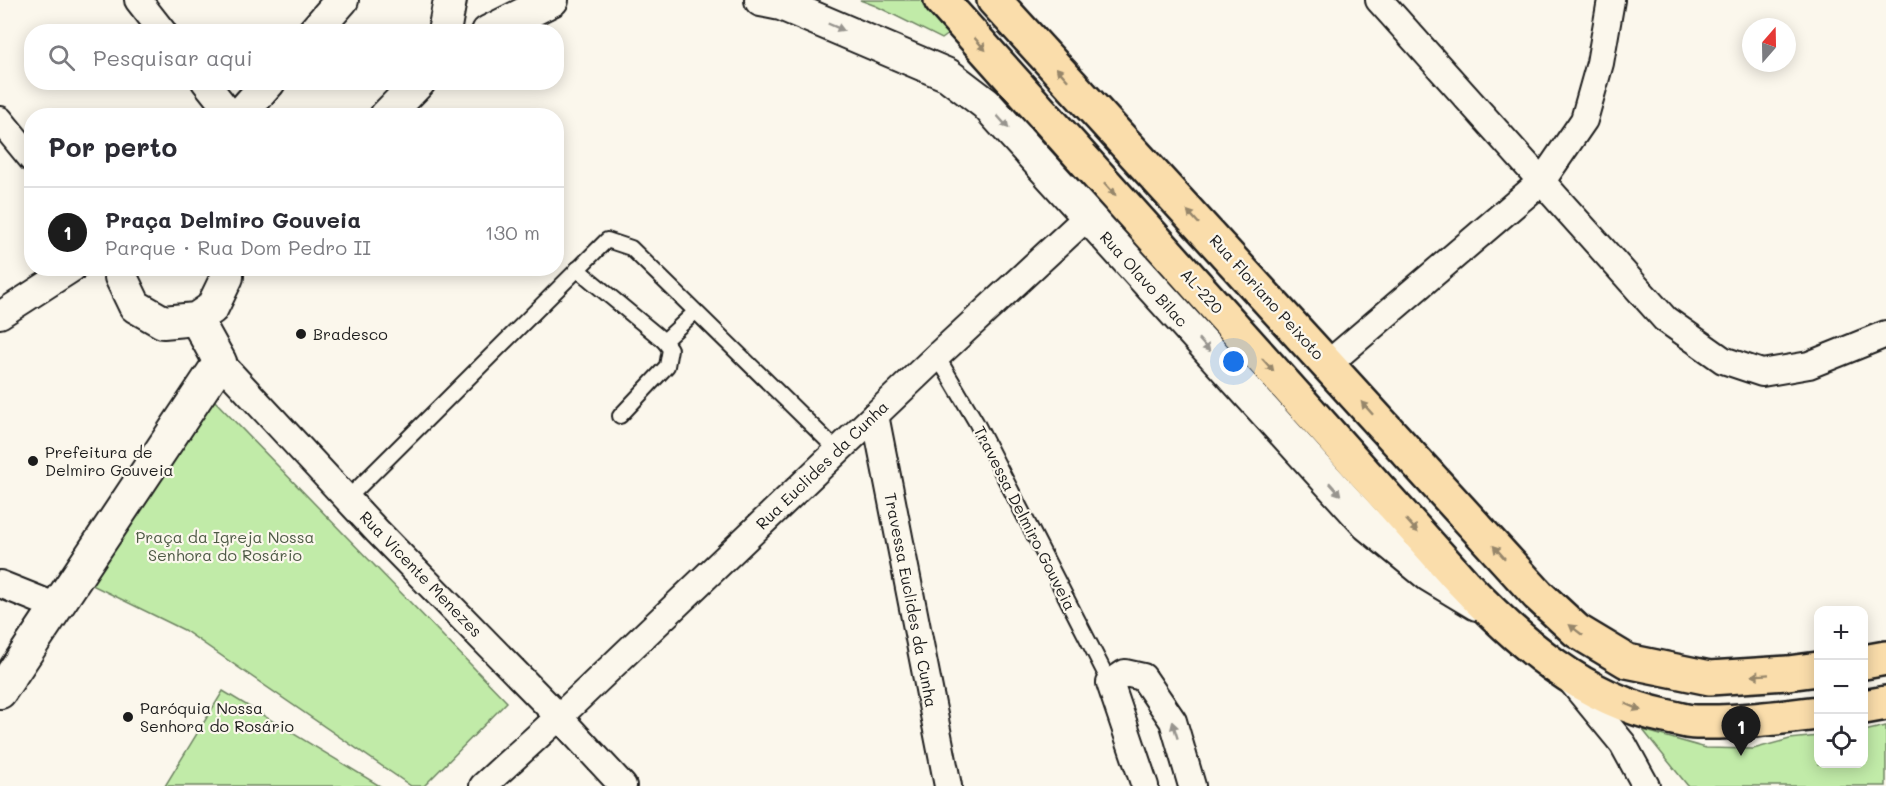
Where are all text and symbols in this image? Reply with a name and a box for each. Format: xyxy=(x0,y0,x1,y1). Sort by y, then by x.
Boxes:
north arrow xyxy=(1742,18,1796,72)
one-way arrow xyxy=(827,22,845,32)
search box xyxy=(24,24,564,90)
one-way arrow xyxy=(973,36,987,51)
icon: search xyxy=(45,41,78,74)
text: Pesquisar aqui xyxy=(93,43,253,72)
one-way arrow xyxy=(1055,66,1069,81)
one-way arrow xyxy=(996,115,1010,130)
text: Por perto xyxy=(48,130,177,164)
one-way arrow xyxy=(1103,181,1116,196)
text: Praça Delmiro Gouveia xyxy=(105,205,361,234)
one-way arrow xyxy=(1186,210,1200,225)
text: 1 xyxy=(63,219,72,245)
text: 130 m xyxy=(485,219,540,245)
street label: Rua Olavo Bilac xyxy=(1096,226,1193,331)
street label: Rua Floriano Peixoto xyxy=(1205,230,1329,364)
text: Parque · Rua Dom Pedro II xyxy=(105,234,371,260)
street label: AL-220 xyxy=(1177,264,1228,318)
place label: Bradesco xyxy=(313,323,388,344)
marker: Bradesco xyxy=(294,327,308,341)
one-way arrow xyxy=(1197,337,1210,352)
your location xyxy=(1219,347,1248,376)
one-way arrow xyxy=(1261,358,1275,373)
street label: Rua Euclides da Cunha xyxy=(751,396,892,534)
one-way arrow xyxy=(1361,401,1375,415)
street label: Travessa Delmiro Gouveia xyxy=(970,422,1081,614)
place label: Prefeitura de Delmiro Gouveia xyxy=(45,441,174,480)
marker: Prefeitura de Delmiro Gouveia xyxy=(26,454,40,468)
one-way arrow xyxy=(1328,481,1341,496)
street label: Travessa Euclides da Cunha xyxy=(880,491,943,709)
street label: Rua Vicente Menezes xyxy=(356,506,487,641)
one-way arrow xyxy=(1405,519,1419,534)
park label: Praça da Igreja Nossa Senhora do Rosário xyxy=(135,526,315,565)
one-way arrow xyxy=(1492,545,1506,559)
map controls xyxy=(1814,606,1868,768)
button: + xyxy=(1814,606,1868,660)
one-way arrow xyxy=(1569,624,1584,636)
button: − xyxy=(1814,660,1868,714)
one-way arrow xyxy=(1751,670,1770,680)
place label: Paróquia Nossa Senhora do Rosário xyxy=(140,697,294,736)
one-way arrow xyxy=(1624,702,1642,712)
pin: 1 xyxy=(1722,706,1760,756)
marker: Paróquia Nossa Senhora do Rosário xyxy=(121,710,135,724)
button: locate xyxy=(1814,714,1868,768)
one-way arrow xyxy=(1170,721,1179,739)

